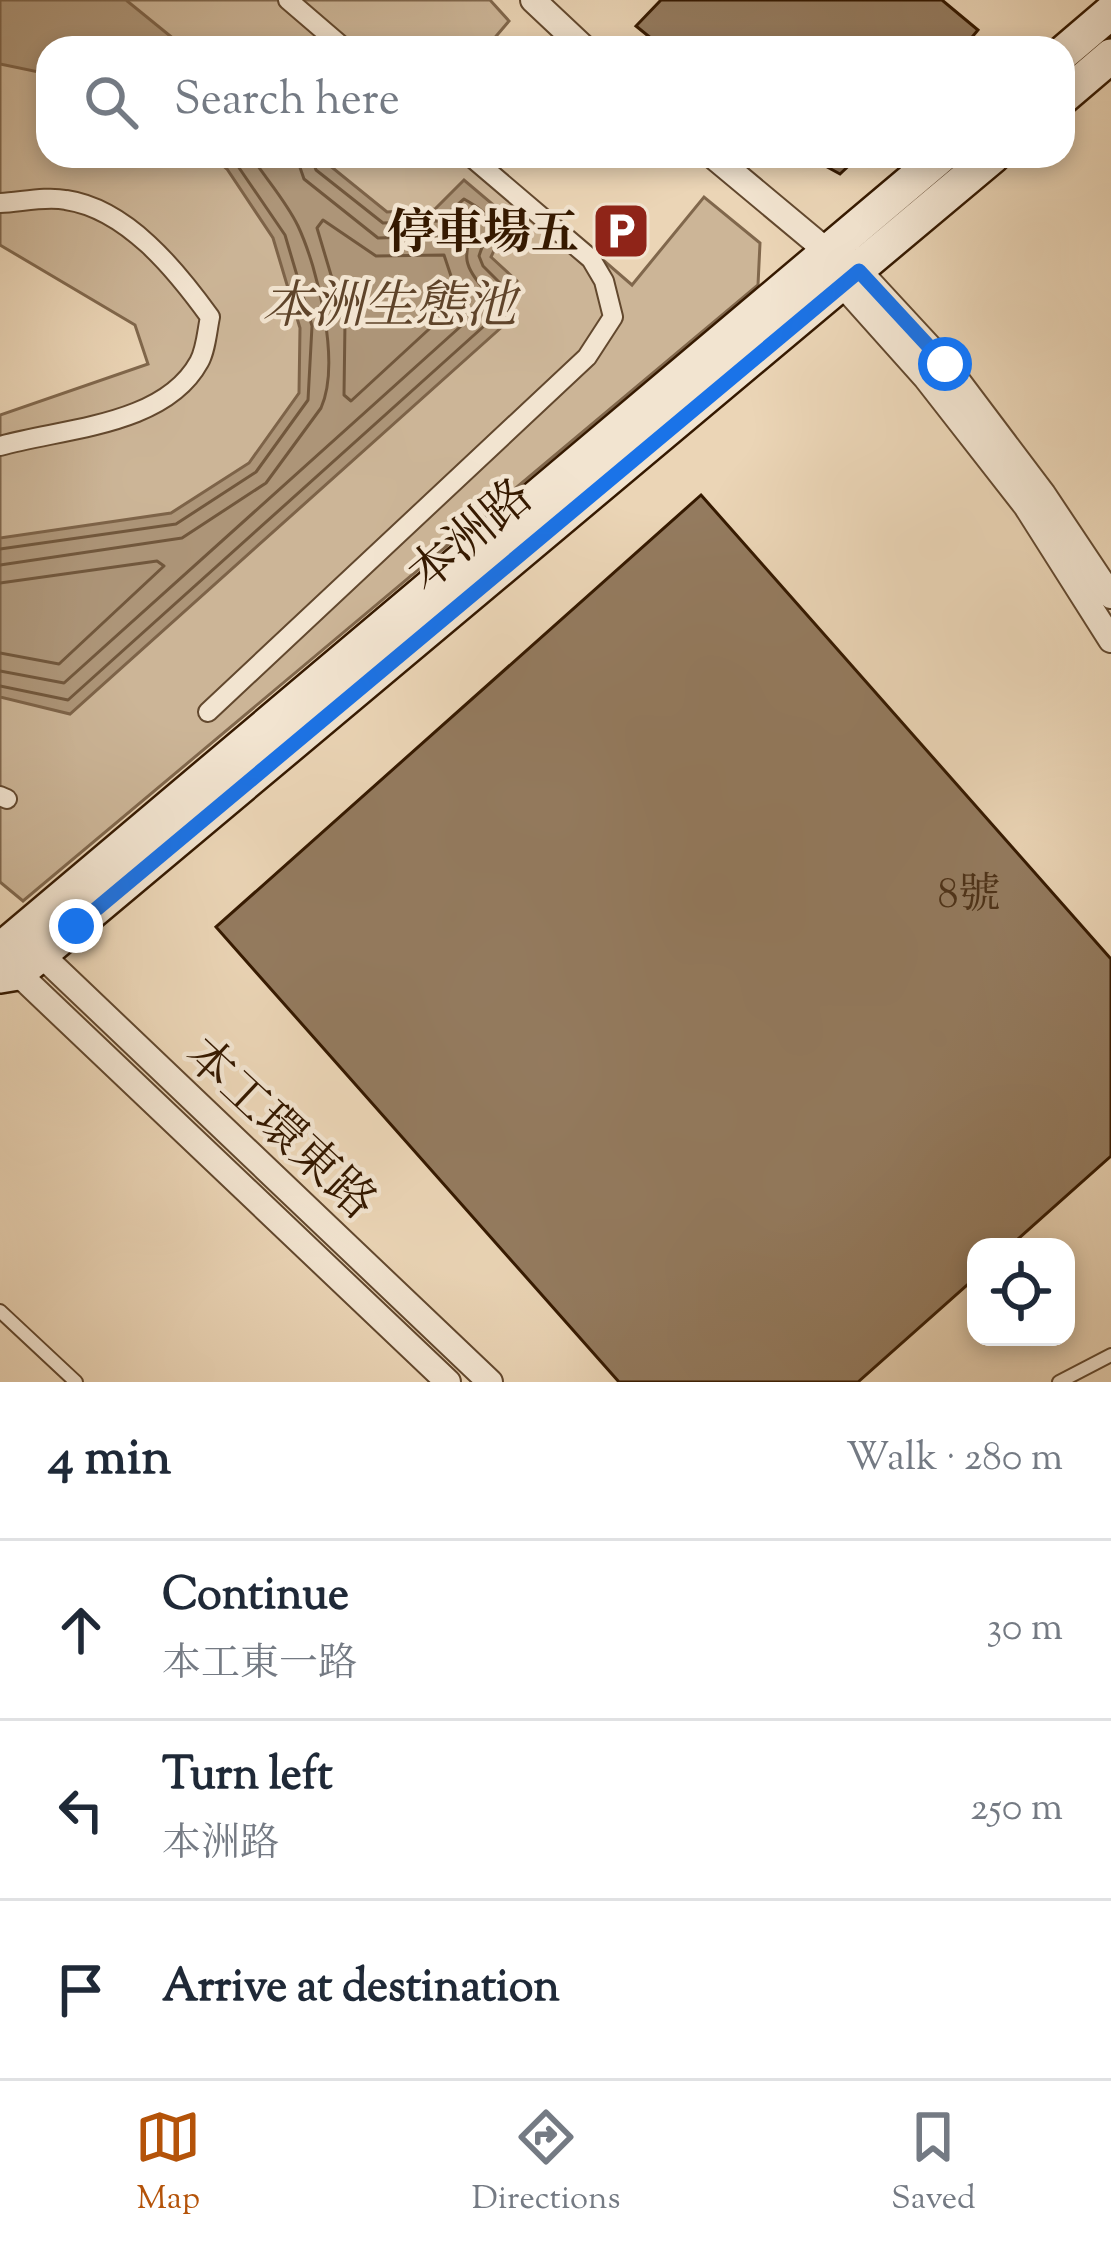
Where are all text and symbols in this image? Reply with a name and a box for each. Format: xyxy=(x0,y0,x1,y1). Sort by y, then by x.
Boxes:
search box xyxy=(36,36,1075,168)
icon: search xyxy=(78,69,144,135)
text: Search here xyxy=(174,70,400,135)
parking icon: 停車場五 xyxy=(590,200,652,262)
place label: 停車場五 xyxy=(387,202,579,271)
water label: 本洲生態池 xyxy=(261,273,521,346)
route start xyxy=(918,337,972,391)
street label: 本洲路 xyxy=(395,465,550,611)
house number: 8號 xyxy=(937,867,1001,927)
route end xyxy=(49,899,103,953)
street label: 本工環東路 xyxy=(167,1024,390,1238)
map controls xyxy=(967,1238,1075,1346)
button: locate xyxy=(967,1238,1075,1346)
text: 4 min xyxy=(48,1424,171,1497)
text: Walk · 280 m xyxy=(846,1432,1063,1488)
text: Continue xyxy=(162,1565,349,1630)
icon: ahead xyxy=(48,1597,114,1663)
text: 30 m xyxy=(986,1602,1063,1658)
text: 本工東一路 xyxy=(162,1638,357,1694)
text: Turn left xyxy=(162,1745,333,1810)
icon: left xyxy=(48,1777,114,1843)
text: 250 m xyxy=(970,1782,1063,1838)
text: 本洲路 xyxy=(162,1818,279,1874)
icon: arrive xyxy=(48,1957,114,2023)
text: Arrive at destination xyxy=(162,1957,560,2022)
tab: Map xyxy=(135,2104,201,2224)
tab: Directions xyxy=(472,2104,621,2224)
tab: Saved xyxy=(891,2104,976,2224)

